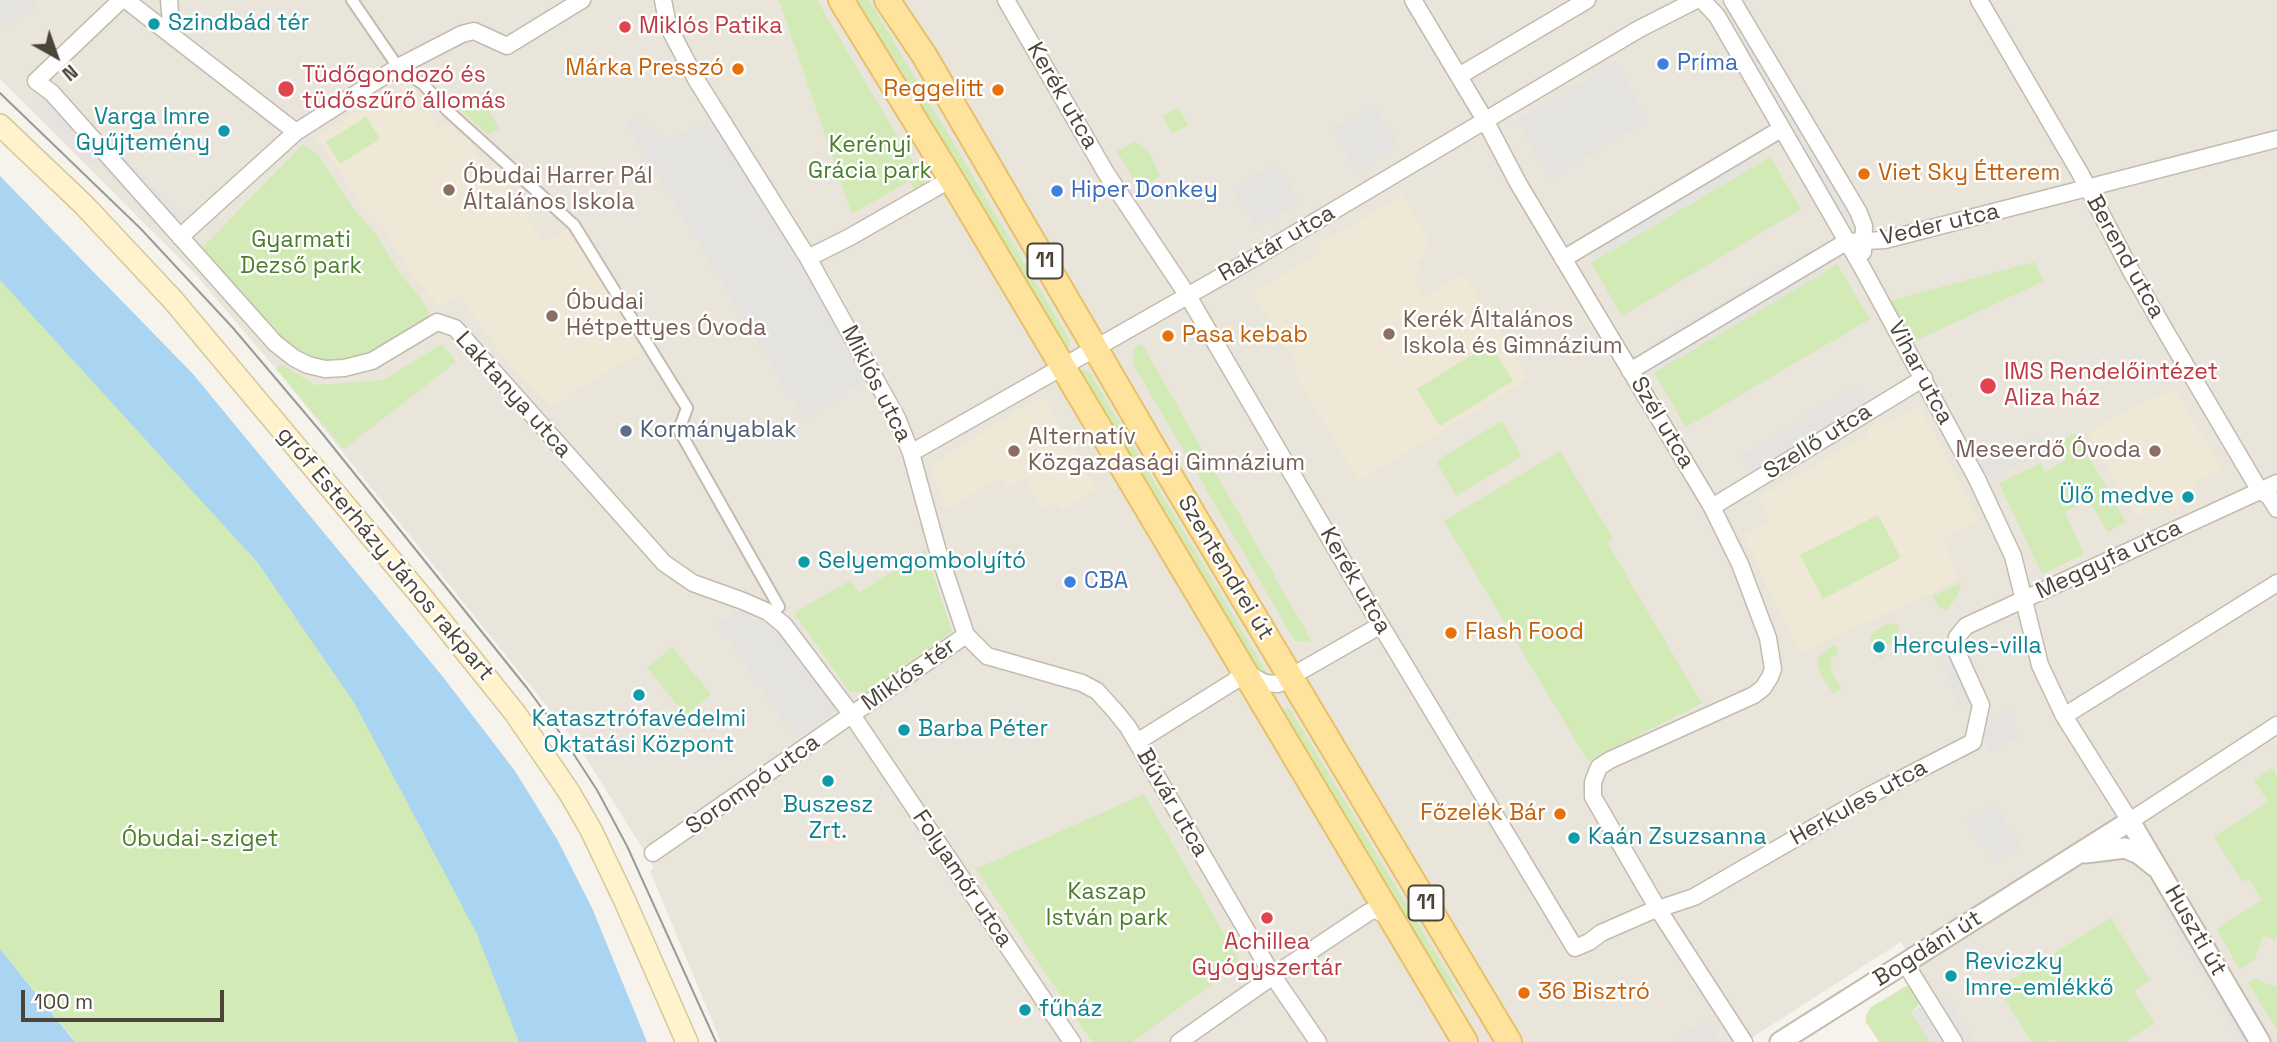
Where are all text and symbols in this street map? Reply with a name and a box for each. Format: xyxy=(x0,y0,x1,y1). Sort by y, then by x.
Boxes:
place label: Szindbád tér xyxy=(168,10,310,38)
place label: Miklós Patika xyxy=(639,13,782,41)
marker: Szindbád tér xyxy=(146,16,162,32)
marker: Miklós Patika xyxy=(617,19,633,35)
north arrow xyxy=(21,21,91,91)
street label: Kerék utca xyxy=(1020,38,1104,154)
place label: Príma xyxy=(1677,50,1738,78)
place label: Márka Presszó xyxy=(565,55,724,83)
marker: Príma xyxy=(1655,56,1671,72)
text: N xyxy=(57,59,83,86)
marker: Márka Presszó xyxy=(730,61,746,77)
place label: Tüdőgondozó és tüdőszűrő állomás xyxy=(302,62,506,116)
place label: Reggelitt xyxy=(883,76,984,104)
marker: Tüdőgondozó és tüdőszűrő állomás xyxy=(276,79,296,99)
marker: Reggelitt xyxy=(990,82,1006,98)
place label: Varga Imre Gyűjtemény xyxy=(76,104,210,158)
marker: Varga Imre Gyűjtemény xyxy=(216,123,232,139)
park label: Kerényi Grácia park xyxy=(808,132,932,186)
place label: Viet Sky Étterem xyxy=(1878,160,2060,188)
place label: Óbudai Harrer Pál Általános Iskola xyxy=(463,163,653,217)
marker: Viet Sky Étterem xyxy=(1856,166,1872,182)
place label: Hiper Donkey xyxy=(1071,177,1218,205)
marker: Óbudai Harrer Pál Általános Iskola xyxy=(441,182,457,198)
marker: Hiper Donkey xyxy=(1049,183,1065,199)
street label: Berend utca xyxy=(2080,191,2170,323)
street label: Veder utca xyxy=(1878,198,2002,252)
street label: Raktár utca xyxy=(1214,200,1340,288)
park label: Gyarmati Dezső park xyxy=(240,227,362,281)
road number: 11 xyxy=(1028,244,1062,278)
place label: Óbudai Hétpettyes Óvoda xyxy=(566,289,767,343)
place label: Kerék Általános Iskola és Gimnázium xyxy=(1403,307,1623,361)
marker: Óbudai Hétpettyes Óvoda xyxy=(544,308,560,324)
street label: Vihar utca xyxy=(1881,317,1959,429)
street label: Miklós utca xyxy=(835,321,917,447)
place label: Pasa kebab xyxy=(1182,322,1308,350)
street label: Laktanya utca xyxy=(449,326,577,464)
marker: Kerék Általános Iskola és Gimnázium xyxy=(1381,326,1397,342)
marker: Pasa kebab xyxy=(1160,328,1176,344)
place label: IMS Rendelőintézet Aliza ház xyxy=(2004,359,2218,413)
street label: Szél utca xyxy=(1624,372,1700,474)
marker: IMS Rendelőintézet Aliza ház xyxy=(1978,376,1998,396)
street label: Szellő utca xyxy=(1759,398,1877,486)
place label: Kormányablak xyxy=(640,417,797,445)
street label: gróf Esterházy János rakpart xyxy=(271,421,499,687)
marker: Kormányablak xyxy=(618,423,634,439)
place label: Alternatív Közgazdasági Gimnázium xyxy=(1028,424,1305,478)
place label: Meseerdő Óvoda xyxy=(1955,437,2141,465)
marker: Alternatív Közgazdasági Gimnázium xyxy=(1006,443,1022,459)
marker: Meseerdő Óvoda xyxy=(2147,443,2163,459)
place label: Ülő medve xyxy=(2059,483,2174,511)
marker: Ülő medve xyxy=(2180,489,2196,505)
street label: Szentendrei út xyxy=(1171,491,1279,645)
street label: Meggyfa utca xyxy=(2032,514,2186,606)
street label: Kerék utca xyxy=(1313,523,1397,639)
place label: Selyemgombolyító xyxy=(818,548,1026,576)
marker: Selyemgombolyító xyxy=(796,554,812,570)
place label: CBA xyxy=(1084,568,1128,596)
marker: CBA xyxy=(1062,574,1078,590)
place label: Flash Food xyxy=(1465,619,1584,647)
marker: Flash Food xyxy=(1443,625,1459,641)
street label: Miklós tér xyxy=(857,633,961,717)
place label: Hercules-villa xyxy=(1893,633,2042,661)
marker: Hercules-villa xyxy=(1871,639,1887,655)
marker: Katasztrófavédelmi Oktatási Központ xyxy=(631,687,647,703)
place label: Katasztrófavédelmi Oktatási Központ xyxy=(532,706,746,760)
place label: Barba Péter xyxy=(918,716,1048,744)
marker: Barba Péter xyxy=(896,722,912,738)
street label: Sorompó utca xyxy=(681,729,825,841)
street label: Búvár utca xyxy=(1130,744,1214,862)
street label: Herkules utca xyxy=(1786,754,1932,852)
marker: Buszesz Zrt. xyxy=(820,773,836,789)
place label: Buszesz Zrt. xyxy=(783,792,873,846)
place label: Főzelék Bár xyxy=(1420,800,1546,828)
street label: Folyamőr utca xyxy=(906,805,1018,953)
marker: Főzelék Bár xyxy=(1552,806,1568,822)
place label: Kaán Zsuzsanna xyxy=(1588,824,1767,852)
park label: Óbudai-sziget xyxy=(122,826,278,854)
marker: Kaán Zsuzsanna xyxy=(1566,830,1582,846)
park label: Kaszap István park xyxy=(1046,879,1168,933)
street label: Huszti út xyxy=(2158,881,2232,981)
road number: 11 xyxy=(1408,886,1444,920)
street label: Bogdáni út xyxy=(1869,905,1987,993)
marker: Achillea Gyógyszertár xyxy=(1259,910,1275,926)
place label: Achillea Gyógyszertár xyxy=(1192,929,1342,983)
place label: Reviczky Imre-emlékkő xyxy=(1965,949,2114,1003)
marker: Reviczky Imre-emlékkő xyxy=(1943,968,1959,984)
scale bar xyxy=(24,976,228,1020)
place label: 36 Bisztró xyxy=(1538,979,1650,1007)
marker: 36 Bisztró xyxy=(1516,985,1532,1001)
text: 100 m xyxy=(34,988,93,1015)
place label: fűház xyxy=(1039,996,1103,1024)
marker: fűház xyxy=(1017,1002,1033,1018)

